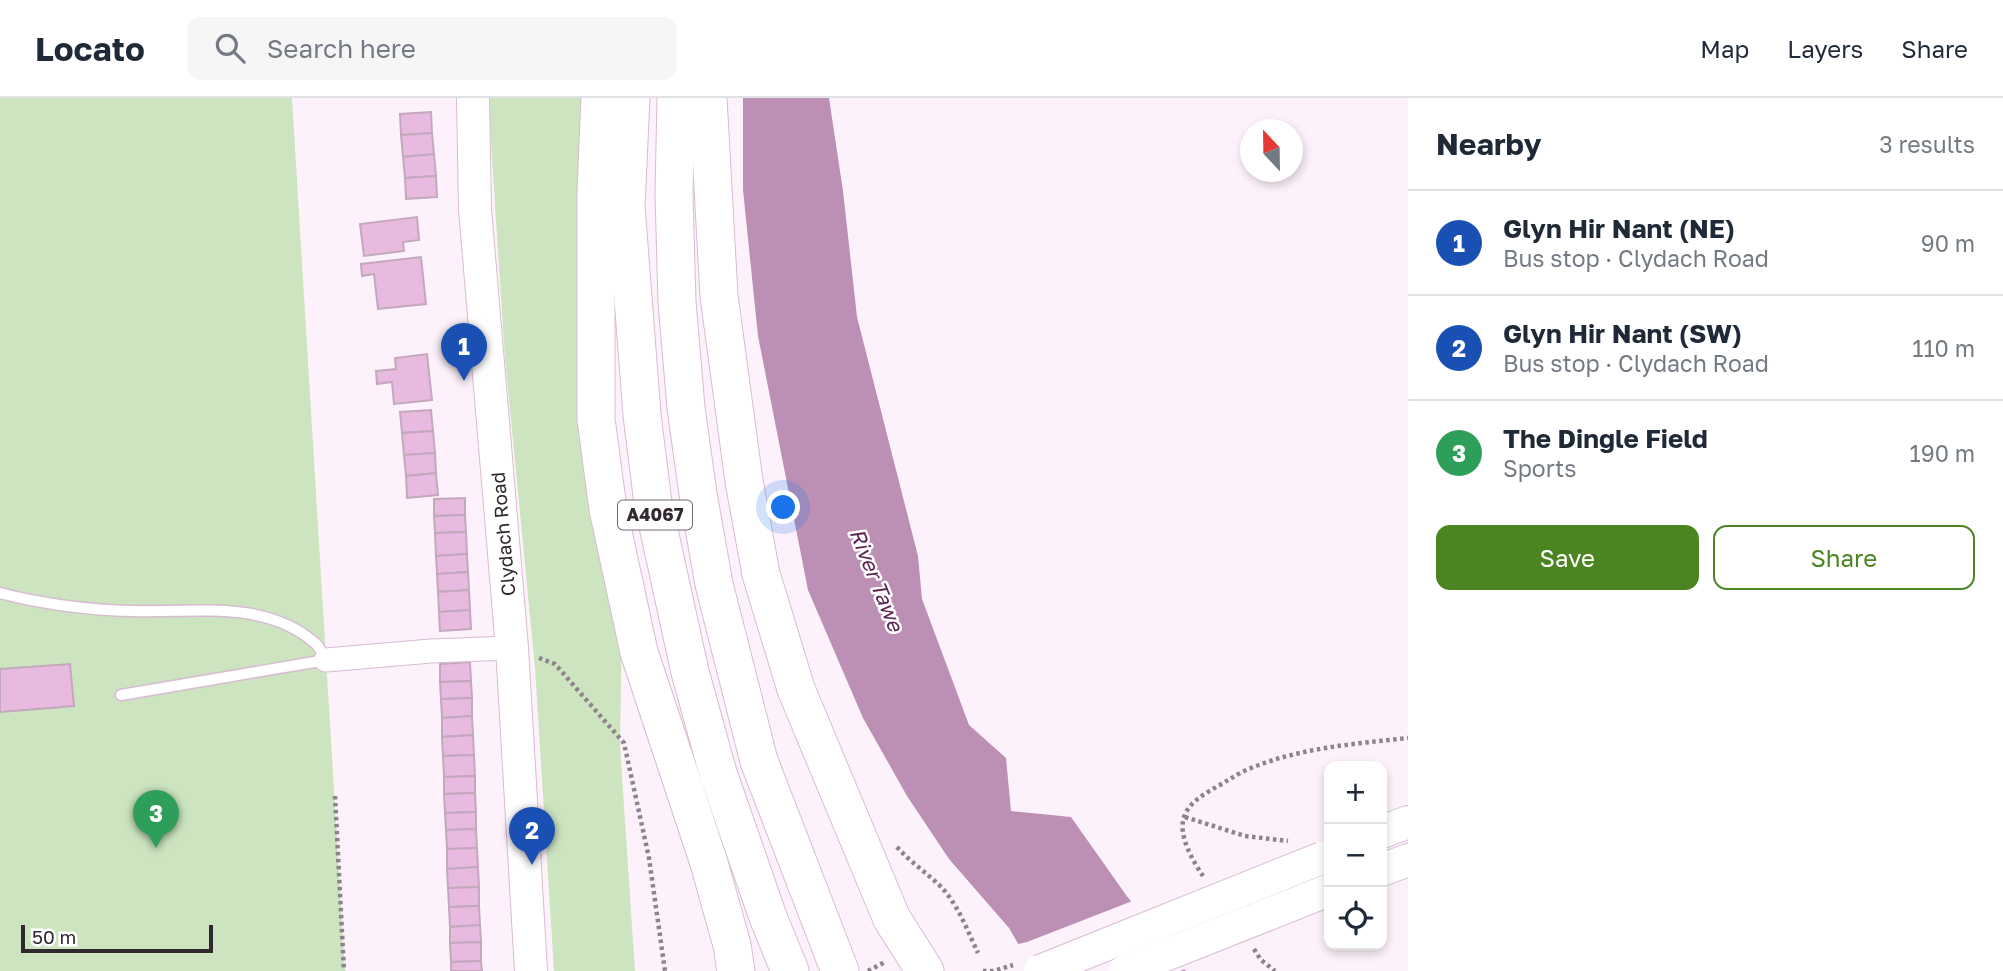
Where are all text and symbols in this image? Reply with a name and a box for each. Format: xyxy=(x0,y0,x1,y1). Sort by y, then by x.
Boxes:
search box xyxy=(187,17,677,80)
text: Locato xyxy=(35,29,145,68)
icon: search xyxy=(211,29,249,67)
text: Search here xyxy=(267,33,416,64)
text: Map xyxy=(1700,34,1749,63)
text: Layers xyxy=(1787,34,1863,63)
text: Share xyxy=(1901,34,1968,63)
north arrow xyxy=(1240,119,1303,182)
text: Nearby xyxy=(1436,126,1541,162)
text: 3 results xyxy=(1879,130,1975,158)
text: Glyn Hir Nant (NE) xyxy=(1503,213,1735,244)
text: 1 xyxy=(1453,229,1465,257)
text: 90 m xyxy=(1921,229,1975,257)
text: Bus stop · Clydach Road xyxy=(1503,244,1769,272)
text: Glyn Hir Nant (SW) xyxy=(1503,318,1742,349)
pin: 1 xyxy=(441,323,487,381)
text: 2 xyxy=(1452,334,1466,362)
text: 110 m xyxy=(1912,334,1975,362)
text: Bus stop · Clydach Road xyxy=(1503,349,1769,377)
text: The Dingle Field xyxy=(1503,423,1708,454)
text: 3 xyxy=(1452,439,1466,467)
text: 190 m xyxy=(1910,439,1975,467)
text: Sports xyxy=(1503,454,1577,482)
street label: Clydach Road xyxy=(486,471,519,597)
your location xyxy=(766,490,800,524)
road number: A4067 xyxy=(618,500,692,530)
water label: River Tawe xyxy=(845,524,910,637)
button: Save xyxy=(1436,525,1699,590)
button: Share xyxy=(1713,525,1975,590)
map controls xyxy=(1324,761,1387,950)
button: + xyxy=(1324,761,1387,824)
pin: 3 xyxy=(133,790,179,848)
pin: 2 xyxy=(509,807,555,865)
button: − xyxy=(1324,824,1387,887)
button: locate xyxy=(1324,887,1387,950)
scale bar xyxy=(21,922,214,954)
text: 50 m xyxy=(32,925,76,948)

